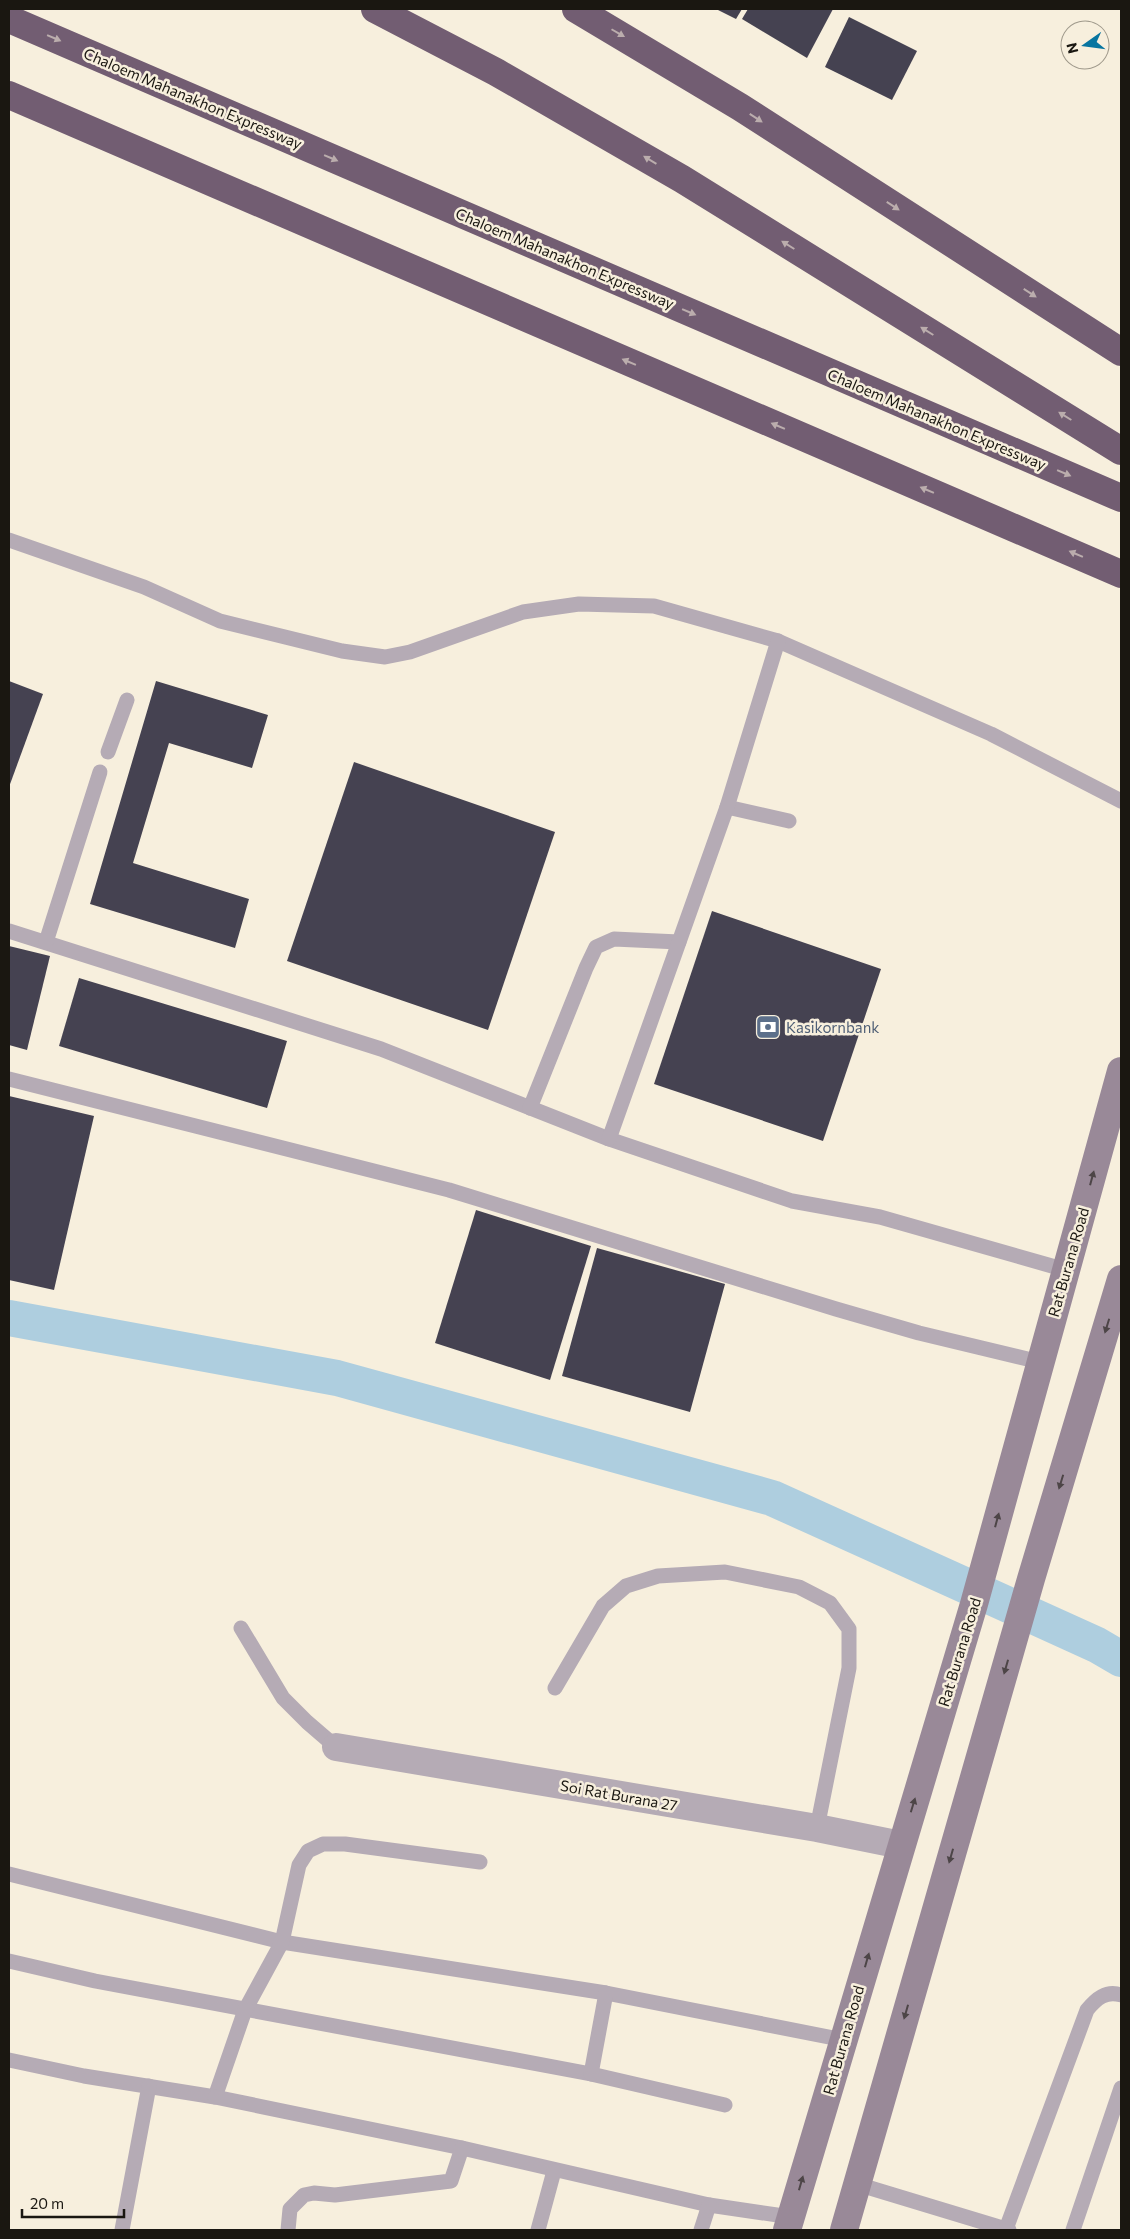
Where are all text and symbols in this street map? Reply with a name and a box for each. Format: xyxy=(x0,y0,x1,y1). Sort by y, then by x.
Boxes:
north arrow xyxy=(1060,20,1110,70)
one-way arrow xyxy=(611,29,624,38)
one-way arrow xyxy=(46,34,61,42)
text: N xyxy=(1062,41,1081,55)
street label: Chaloem Mahanakhon Expressway xyxy=(81,44,305,152)
one-way arrow xyxy=(750,113,763,123)
one-way arrow xyxy=(324,154,338,162)
one-way arrow xyxy=(643,156,656,165)
one-way arrow xyxy=(887,201,900,210)
street label: Chaloem Mahanakhon Expressway xyxy=(453,204,677,312)
one-way arrow xyxy=(782,241,795,250)
one-way arrow xyxy=(1023,289,1037,298)
one-way arrow xyxy=(682,309,696,317)
one-way arrow xyxy=(920,326,933,335)
one-way arrow xyxy=(622,357,636,365)
street label: Chaloem Mahanakhon Expressway xyxy=(825,365,1049,473)
one-way arrow xyxy=(1058,412,1071,421)
one-way arrow xyxy=(771,421,785,429)
one-way arrow xyxy=(1057,470,1071,478)
one-way arrow xyxy=(920,486,934,494)
one-way arrow xyxy=(1069,550,1084,558)
bank icon: Kasikornbank xyxy=(755,1014,781,1040)
place label: Kasikornbank xyxy=(786,1018,879,1036)
one-way arrow xyxy=(1088,1170,1096,1185)
street label: Rat Burana Road xyxy=(1044,1205,1092,1319)
one-way arrow xyxy=(1103,1319,1111,1334)
one-way arrow xyxy=(1056,1474,1064,1489)
one-way arrow xyxy=(993,1512,1001,1527)
street label: Rat Burana Road xyxy=(934,1595,984,1709)
one-way arrow xyxy=(1002,1659,1010,1674)
street label: Soi Rat Burana 27 xyxy=(559,1776,679,1814)
one-way arrow xyxy=(909,1797,917,1812)
one-way arrow xyxy=(947,1849,955,1864)
one-way arrow xyxy=(863,1953,871,1968)
street label: Rat Burana Road xyxy=(819,1983,867,2097)
one-way arrow xyxy=(902,2005,910,2020)
one-way arrow xyxy=(798,2176,806,2191)
scale bar xyxy=(22,2186,125,2218)
text: 20 m xyxy=(30,2194,64,2212)

